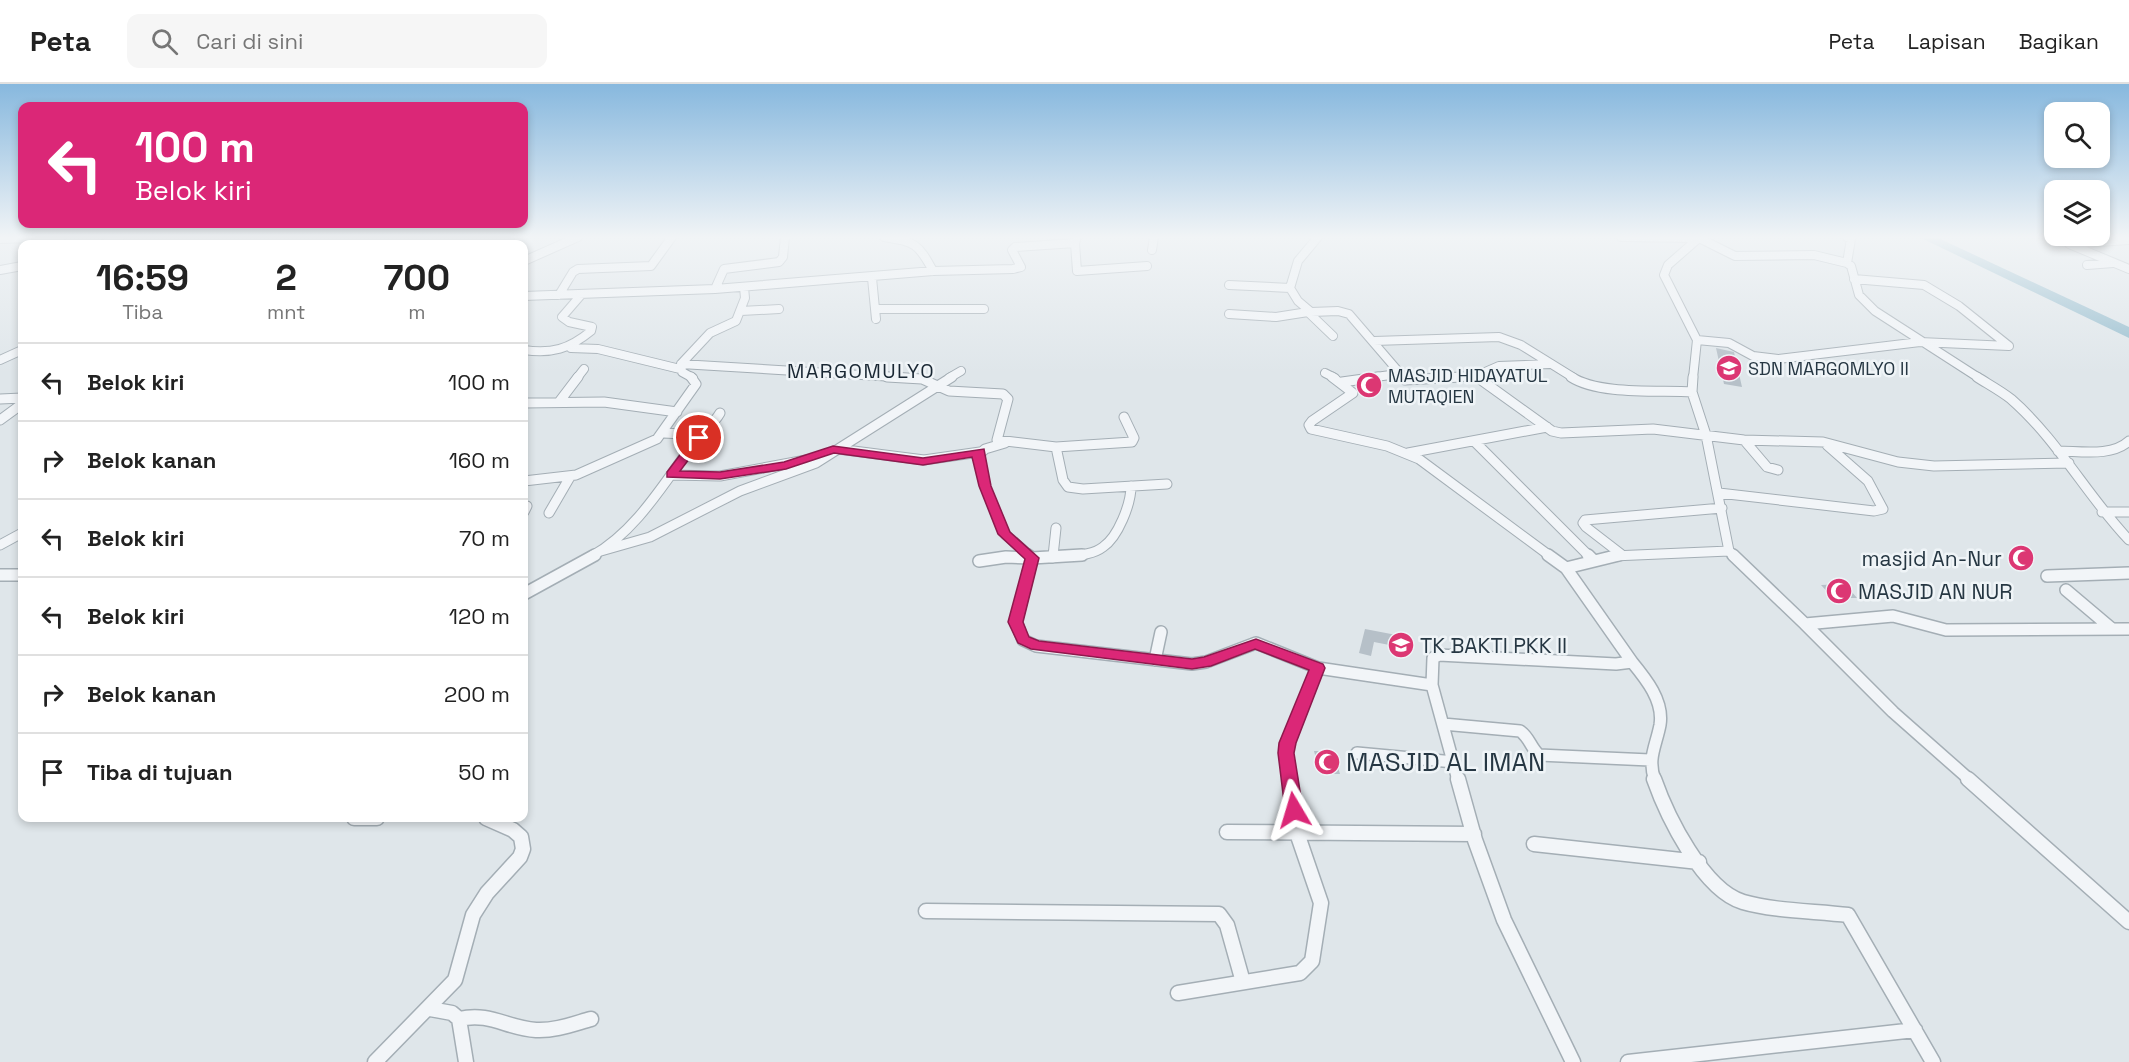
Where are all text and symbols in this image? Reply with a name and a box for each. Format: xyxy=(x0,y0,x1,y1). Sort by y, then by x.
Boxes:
search box xyxy=(127,14,547,68)
text: Peta xyxy=(30,23,91,59)
icon: search xyxy=(148,25,181,58)
text: Cari di sini xyxy=(196,27,303,55)
text: Peta xyxy=(1829,28,1875,55)
text: Lapisan xyxy=(1908,28,1986,55)
text: Bagikan xyxy=(2019,28,2099,55)
map controls xyxy=(2044,102,2110,246)
button: search xyxy=(2044,102,2110,168)
text: 100 m xyxy=(135,121,255,174)
icon: left xyxy=(36,126,114,204)
text: Belok kiri xyxy=(135,173,252,208)
button: layers xyxy=(2044,180,2110,246)
text: 16:59 xyxy=(96,255,189,301)
text: 2 xyxy=(276,255,297,301)
text: 700 xyxy=(384,255,450,301)
text: Tiba xyxy=(122,299,163,325)
text: mnt xyxy=(267,299,306,325)
text: m xyxy=(408,299,425,325)
school or university icon: SDN MARGOMLYO II xyxy=(1714,353,1744,383)
place label: SDN MARGOMLYO II xyxy=(1748,357,1909,380)
district label: MARGOMULYO xyxy=(787,358,935,384)
place label: MASJID HIDAYATUL MUTAQIEN xyxy=(1388,364,1548,408)
icon: left xyxy=(36,366,69,399)
text: Belok kiri xyxy=(87,368,184,396)
text: 100 m xyxy=(448,368,510,396)
mosque icon: MASJID HIDAYATUL MUTAQIEN xyxy=(1354,370,1384,400)
pin xyxy=(673,412,724,463)
icon: arrive xyxy=(682,421,715,454)
icon: right xyxy=(36,444,69,477)
text: Belok kanan xyxy=(87,446,216,474)
text: 160 m xyxy=(449,446,510,474)
icon: left xyxy=(36,522,69,555)
text: Belok kiri xyxy=(87,524,184,552)
text: 70 m xyxy=(459,524,510,552)
mosque icon: masjid An-Nur xyxy=(2006,543,2036,573)
place label: masjid An-Nur xyxy=(1862,545,2002,572)
mosque icon: MASJID AN NUR xyxy=(1824,576,1854,606)
place label: MASJID AN NUR xyxy=(1858,578,2013,605)
icon: left xyxy=(36,600,69,633)
text: Belok kiri xyxy=(87,602,184,630)
text: 120 m xyxy=(449,602,510,630)
school or university icon: TK BAKTI PKK II xyxy=(1386,630,1416,660)
place label: TK BAKTI PKK II xyxy=(1420,632,1567,659)
icon: right xyxy=(36,678,69,711)
text: Belok kanan xyxy=(87,680,216,708)
text: 200 m xyxy=(444,680,510,708)
place label: MASJID AL IMAN xyxy=(1346,745,1545,779)
mosque icon: MASJID AL IMAN xyxy=(1312,747,1342,777)
icon: arrive xyxy=(36,756,69,789)
text: Tiba di tujuan xyxy=(87,758,233,786)
text: 50 m xyxy=(458,758,510,786)
position arrow xyxy=(1262,778,1326,842)

